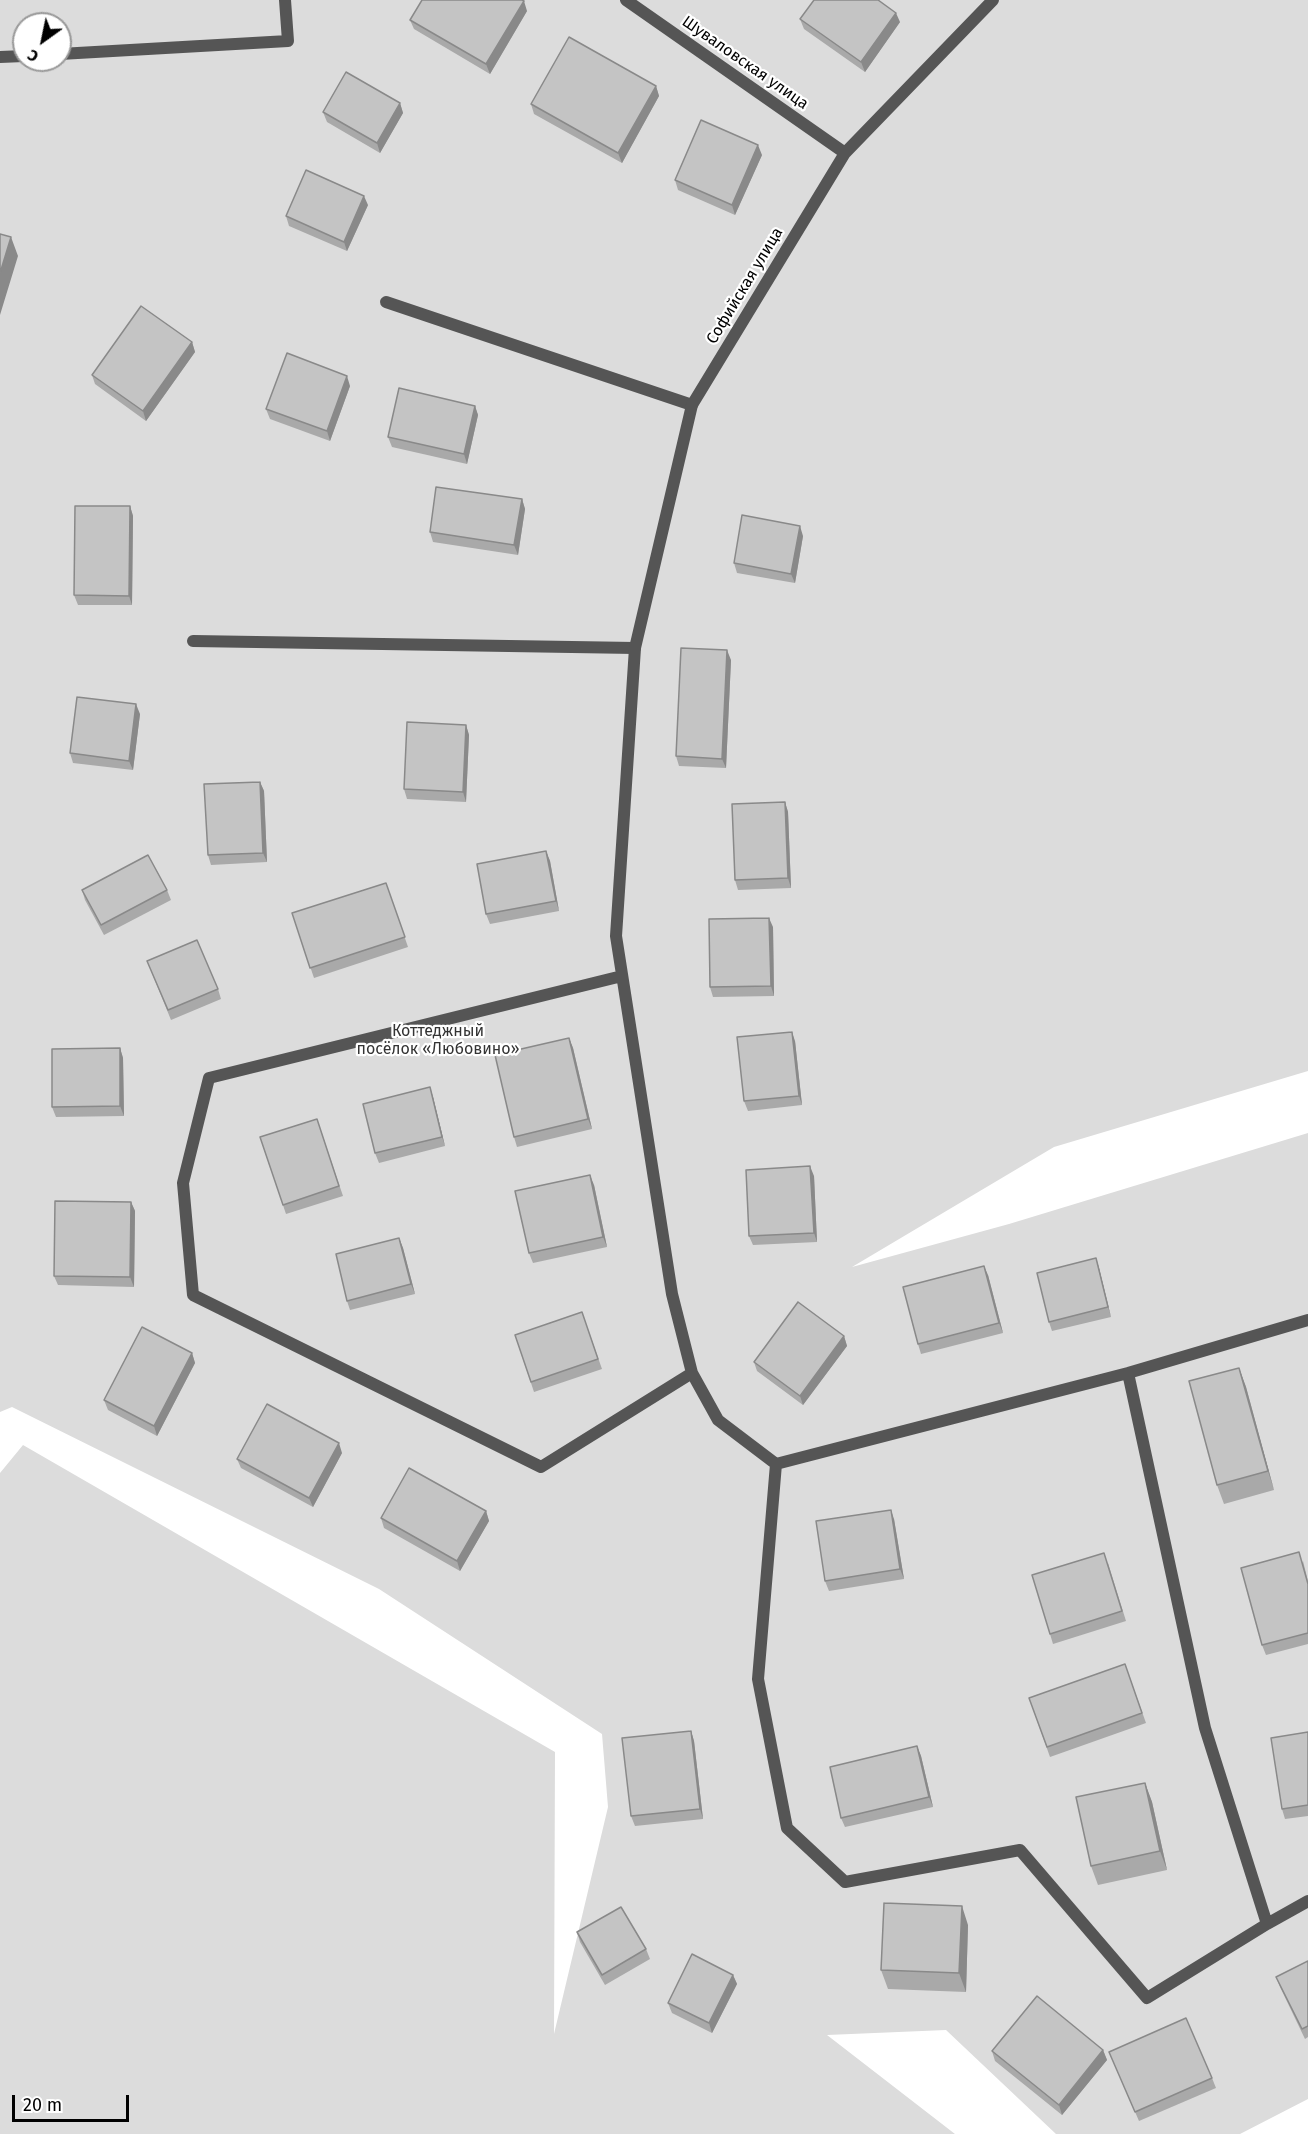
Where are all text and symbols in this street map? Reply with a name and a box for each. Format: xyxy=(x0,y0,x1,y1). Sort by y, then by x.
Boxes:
north arrow xyxy=(12,12,72,72)
street label: Шуваловская улица xyxy=(678,12,812,114)
text: С xyxy=(24,45,42,66)
street label: Софийская улица xyxy=(703,224,787,348)
park label: Коттеджный посёлок «Любовино» xyxy=(357,1022,519,1060)
scale bar xyxy=(15,2083,132,2121)
text: 20 m xyxy=(23,2094,62,2116)

